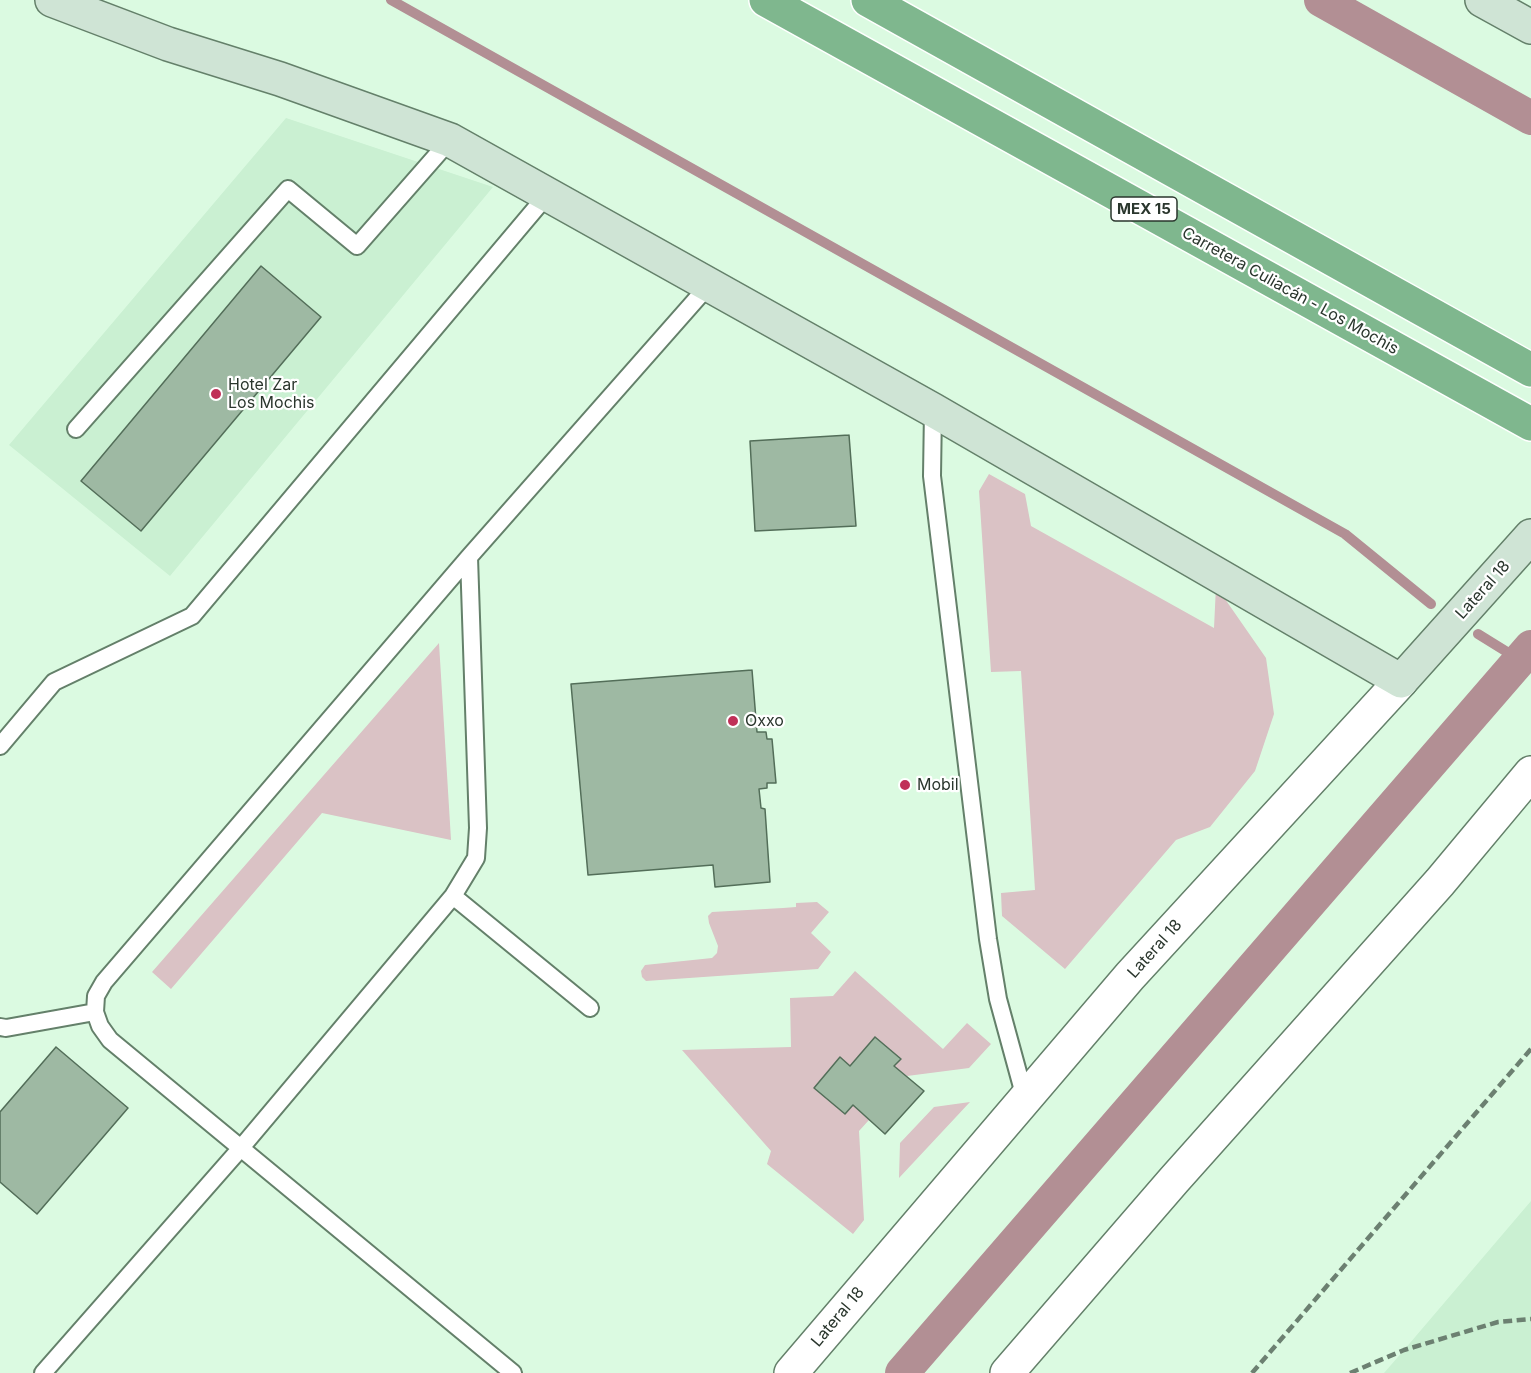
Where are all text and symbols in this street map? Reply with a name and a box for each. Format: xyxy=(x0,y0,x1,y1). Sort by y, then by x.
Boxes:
road number: MEX 15 xyxy=(1111,197,1177,221)
street label: Carretera Culiacán - Los Mochis xyxy=(1178,223,1402,359)
place label: Hotel Zar Los Mochis xyxy=(228,375,315,413)
marker: Hotel Zar Los Mochis xyxy=(209,387,223,401)
street label: Lateral 18 xyxy=(1452,557,1514,623)
place label: Oxxo xyxy=(745,711,784,731)
marker: Oxxo xyxy=(726,714,740,728)
place label: Mobil xyxy=(917,775,959,795)
marker: Mobil xyxy=(898,778,912,792)
street label: Lateral 18 xyxy=(1124,916,1186,982)
street label: Lateral 18 xyxy=(807,1283,869,1351)

